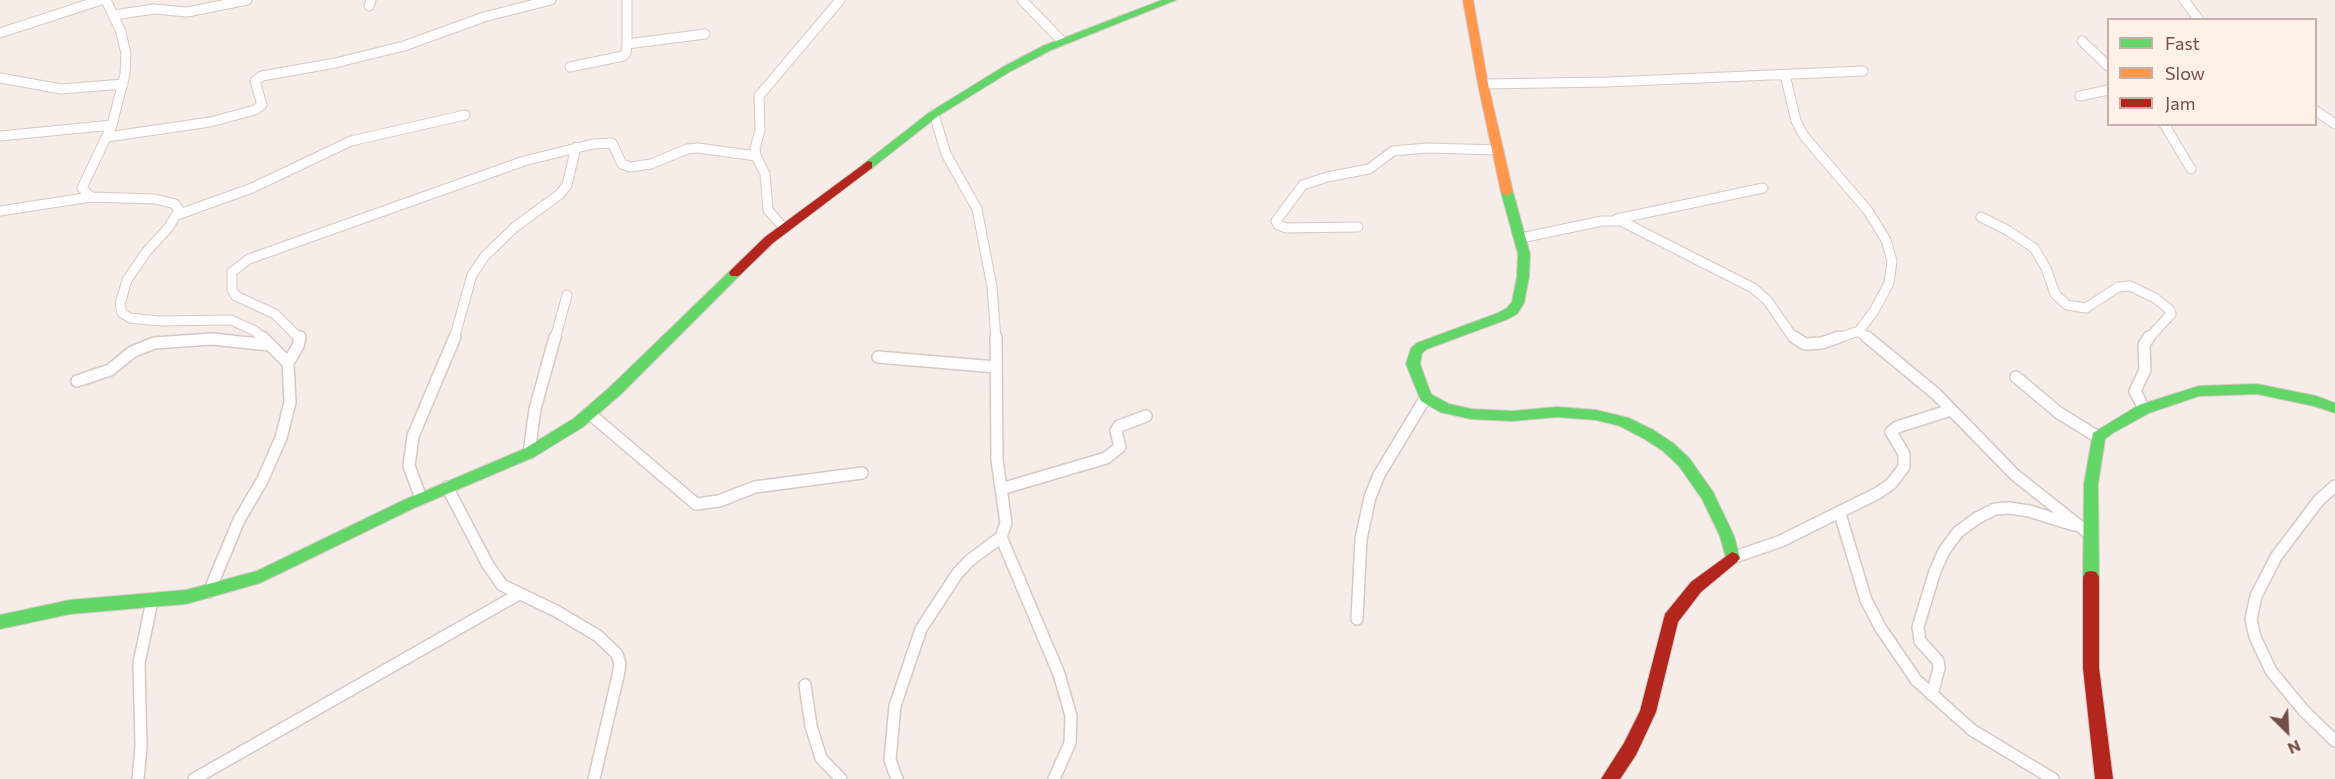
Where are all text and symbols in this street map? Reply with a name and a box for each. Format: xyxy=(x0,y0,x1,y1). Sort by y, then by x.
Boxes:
legend xyxy=(2107,18,2317,126)
text: Fast xyxy=(2165,32,2200,54)
text: Slow xyxy=(2165,62,2205,84)
text: Jam xyxy=(2165,92,2195,114)
north arrow xyxy=(2257,701,2317,761)
text: N xyxy=(2285,737,2304,759)

